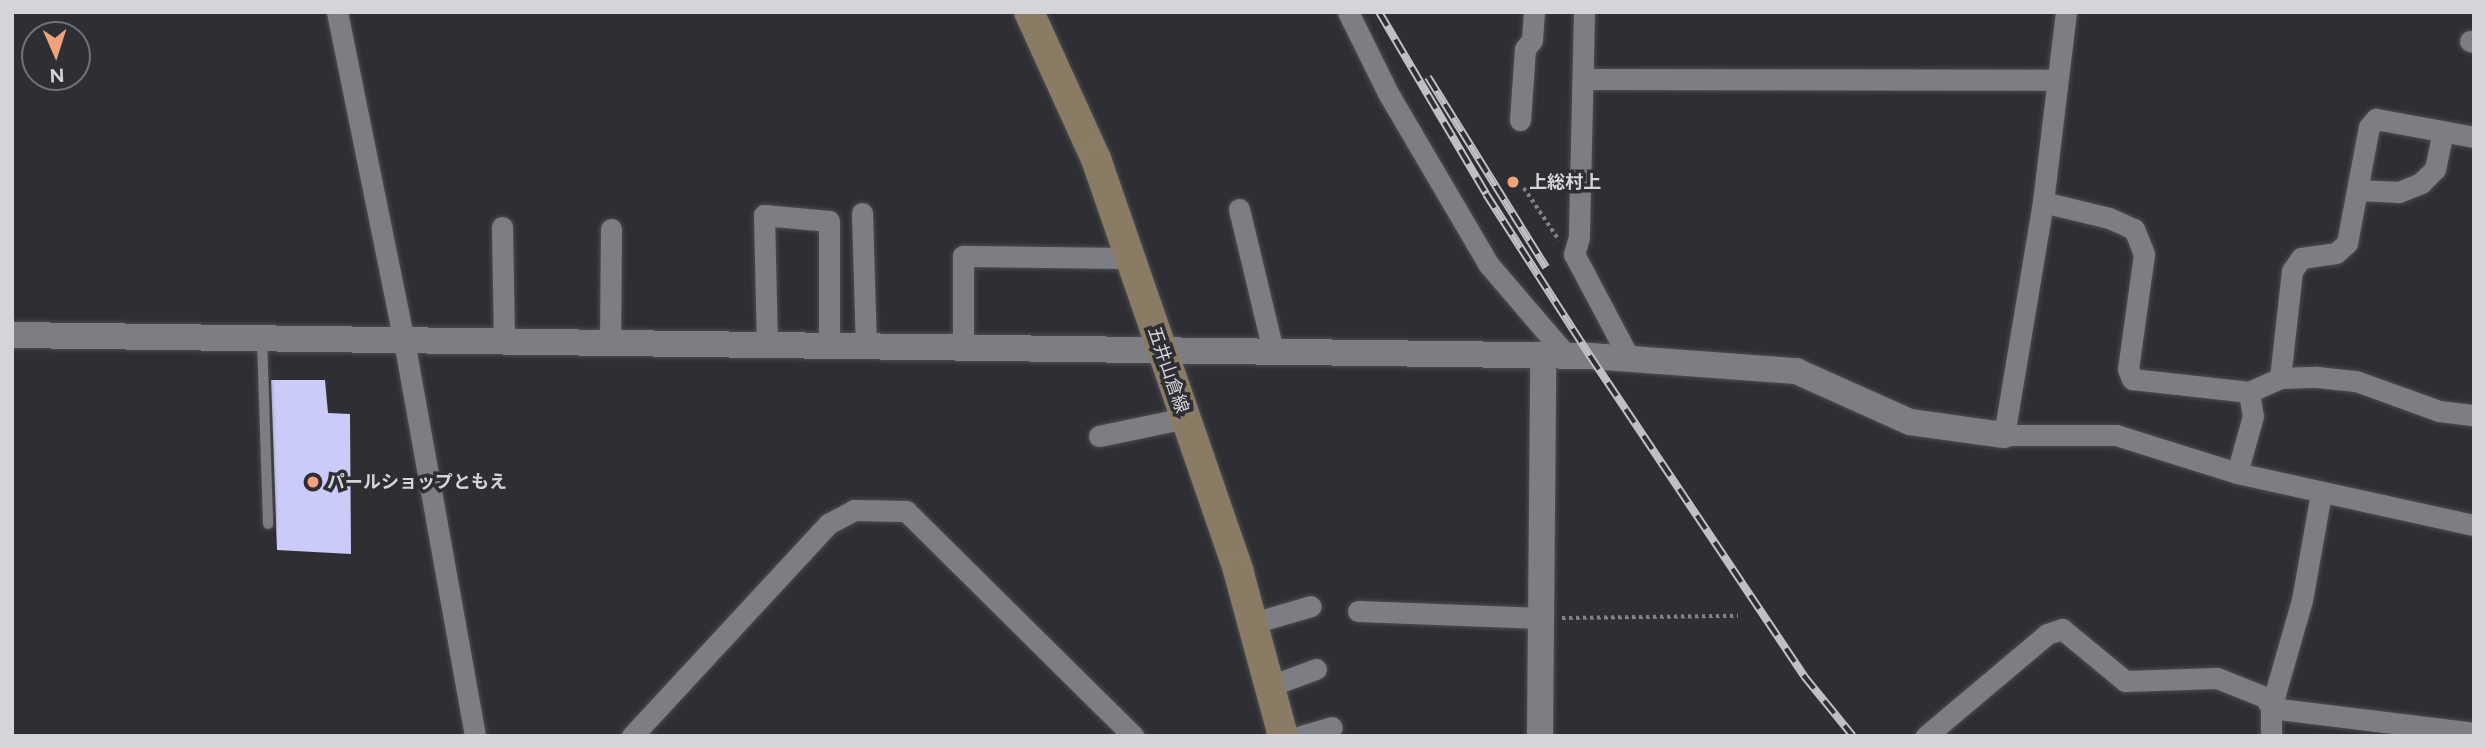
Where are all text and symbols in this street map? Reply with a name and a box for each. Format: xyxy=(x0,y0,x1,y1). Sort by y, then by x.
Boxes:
north arrow xyxy=(21,21,91,91)
text: N xyxy=(49,64,65,87)
place label: 上総村上 xyxy=(1529,171,1601,193)
marker: 上総村上 xyxy=(1503,172,1523,192)
street label: 五井山倉線 xyxy=(1143,324,1193,416)
place label: パールショップともえ xyxy=(327,471,507,493)
marker: パールショップともえ xyxy=(305,474,321,490)

